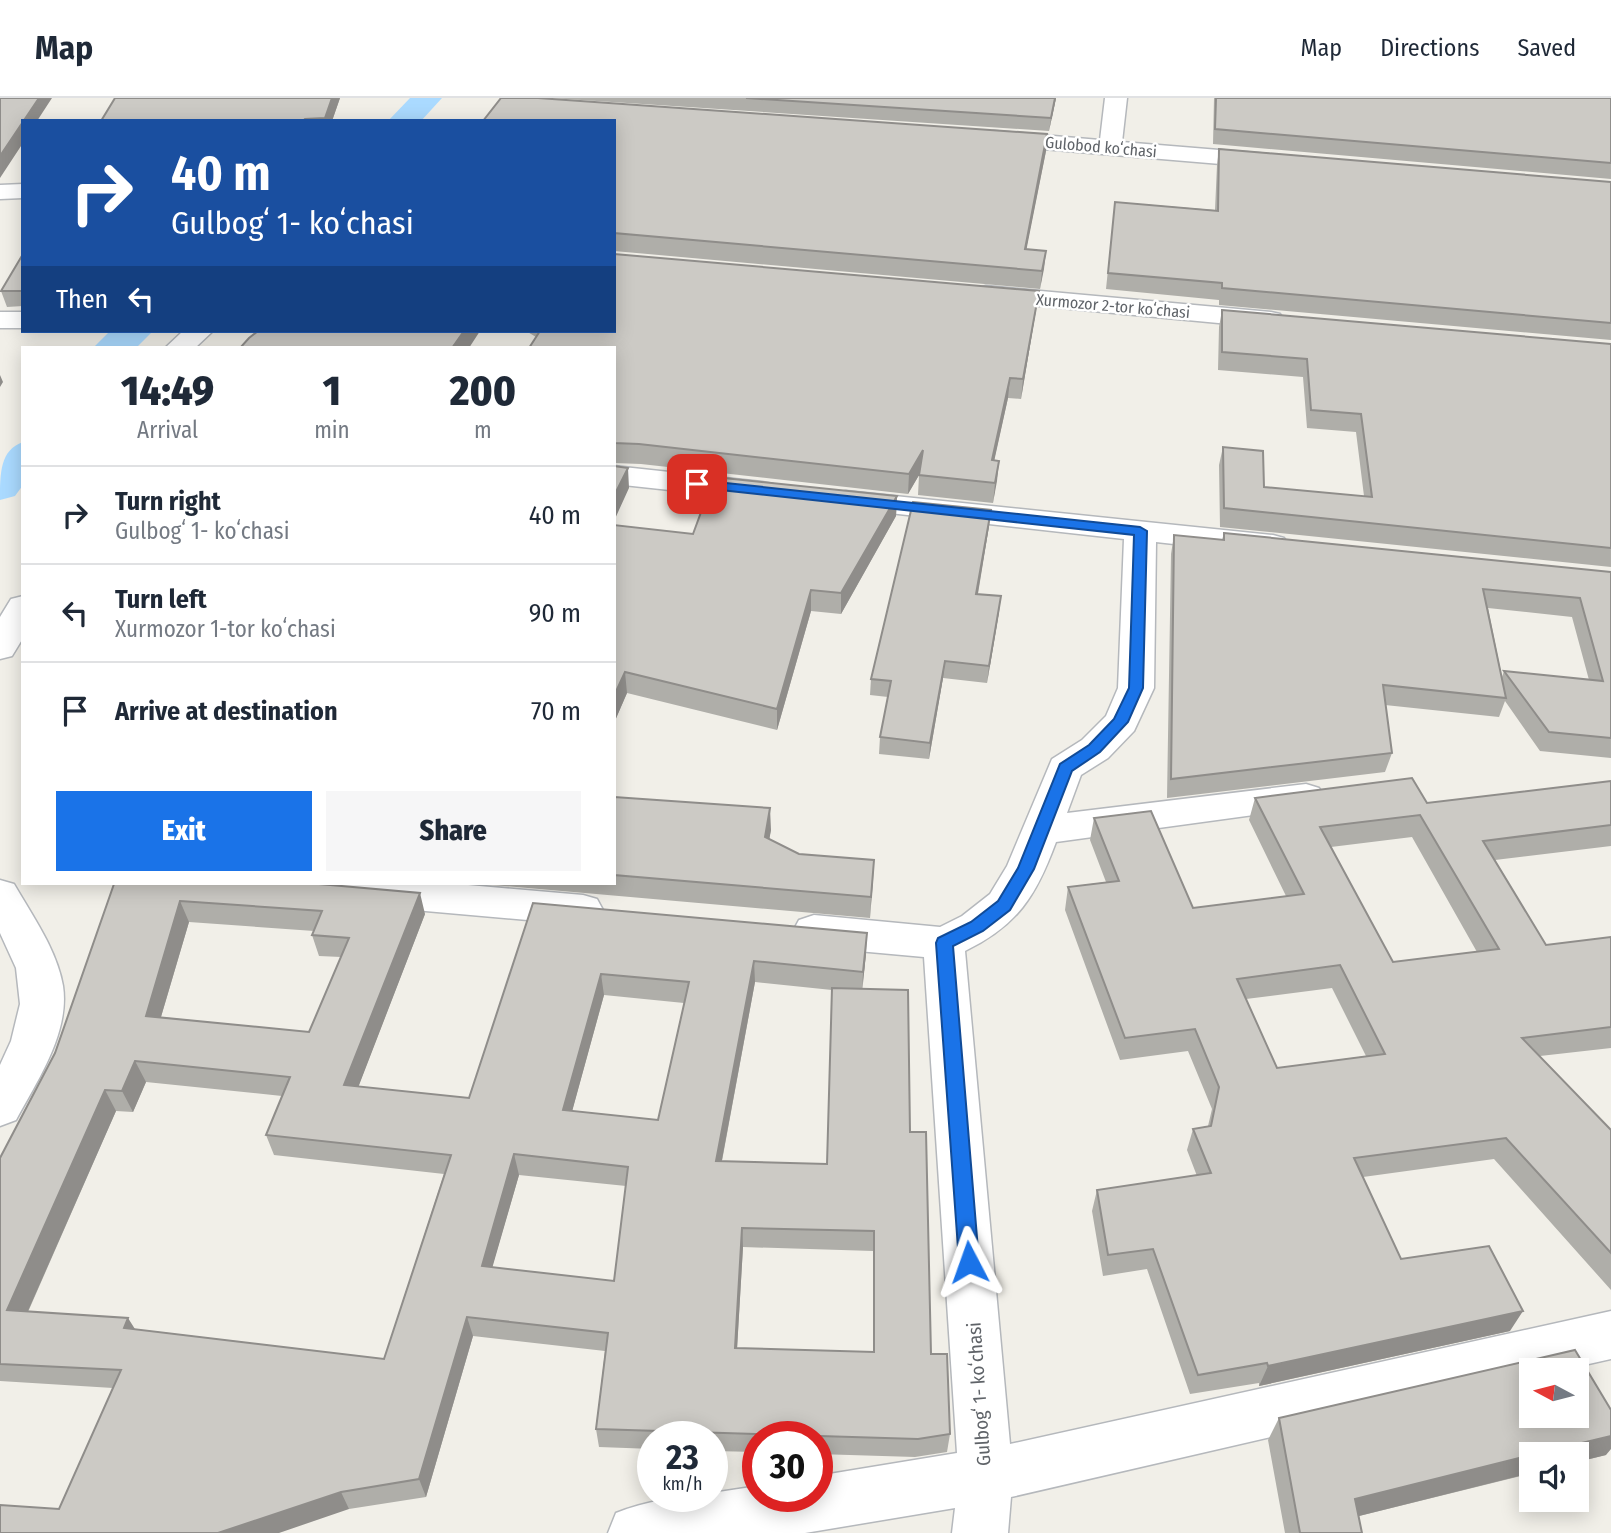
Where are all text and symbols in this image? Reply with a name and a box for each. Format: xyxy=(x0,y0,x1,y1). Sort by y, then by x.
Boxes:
text: Map xyxy=(35,28,93,68)
text: Map xyxy=(1301,34,1342,62)
text: Directions xyxy=(1380,34,1479,62)
text: Saved xyxy=(1517,34,1576,62)
street label: Gulobod koʻchasi xyxy=(1044,133,1158,161)
text: 40 m xyxy=(171,144,271,203)
icon: right xyxy=(56,147,147,238)
text: Gulbogʻ 1- koʻchasi xyxy=(171,204,414,242)
icon: left xyxy=(122,280,160,318)
text: Then xyxy=(56,284,108,315)
street label: Xurmozor 2-tor koʻchasi xyxy=(1035,290,1191,322)
text: 14:49 xyxy=(121,366,214,416)
text: 1 xyxy=(323,366,341,416)
text: 200 xyxy=(450,366,516,416)
text: Arrival xyxy=(137,416,198,444)
text: min xyxy=(314,416,350,444)
text: m xyxy=(474,416,492,444)
pin xyxy=(667,454,727,514)
icon: arrive xyxy=(678,465,716,503)
text: Turn right xyxy=(115,486,221,517)
icon: right xyxy=(56,496,94,534)
text: 40 m xyxy=(529,500,581,531)
text: Gulbogʻ 1- koʻchasi xyxy=(115,517,289,545)
text: Turn left xyxy=(115,584,207,615)
icon: left xyxy=(56,594,94,632)
text: 90 m xyxy=(529,598,581,629)
text: Xurmozor 1-tor koʻchasi xyxy=(115,615,336,643)
icon: arrive xyxy=(56,692,94,730)
text: Arrive at destination xyxy=(115,696,338,727)
text: 70 m xyxy=(531,696,581,727)
button: Exit xyxy=(56,791,312,871)
button: Share xyxy=(326,791,581,871)
position arrow xyxy=(932,1225,1006,1299)
street label: Gulbogʻ 1- koʻchasi xyxy=(963,1321,995,1467)
north arrow xyxy=(1519,1358,1589,1428)
map controls xyxy=(1519,1358,1589,1512)
speed limit sign: 30 xyxy=(742,1421,833,1512)
text: 23 xyxy=(666,1436,699,1478)
button: sound xyxy=(1519,1442,1589,1512)
text: km/h xyxy=(662,1473,703,1495)

